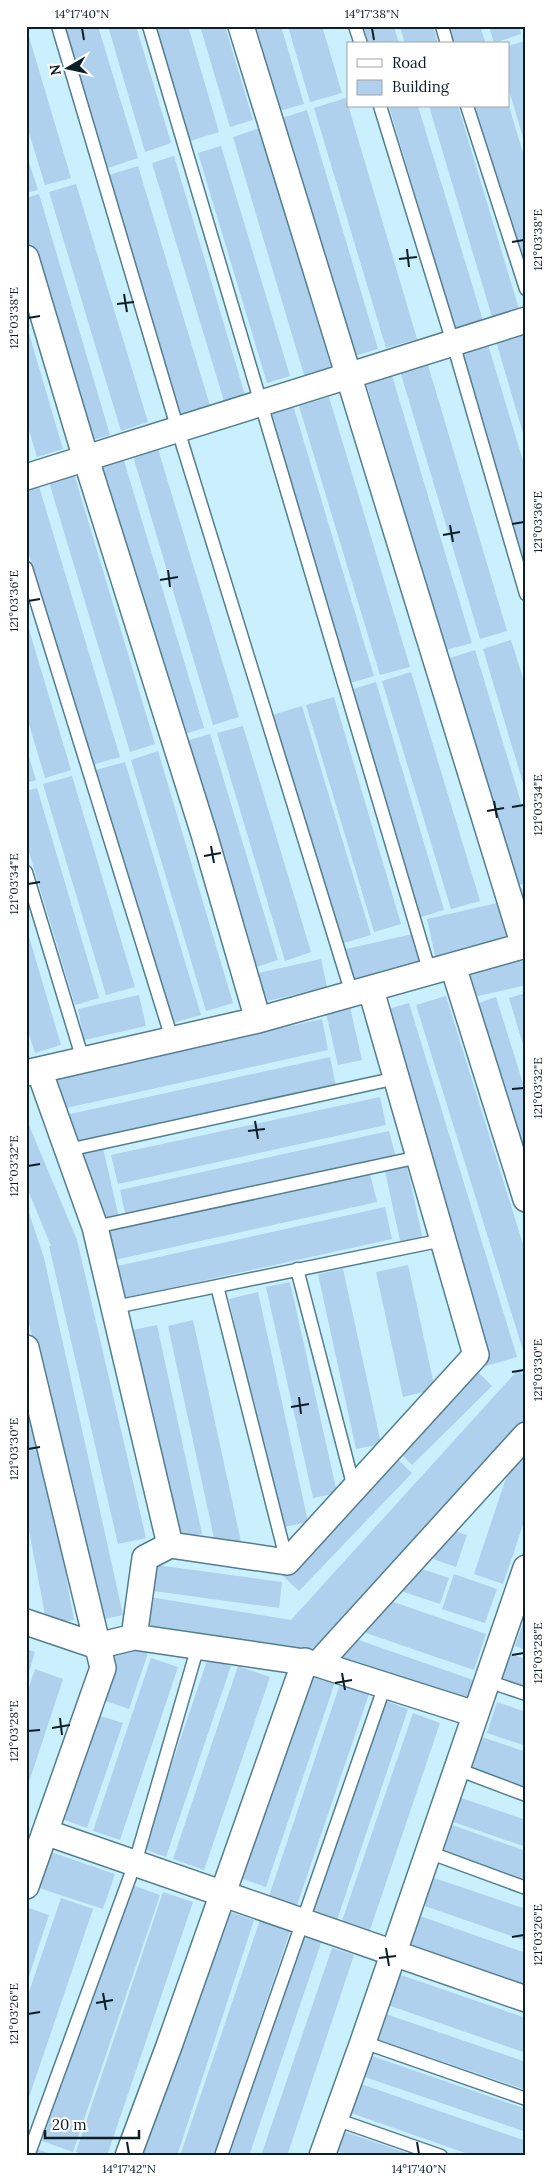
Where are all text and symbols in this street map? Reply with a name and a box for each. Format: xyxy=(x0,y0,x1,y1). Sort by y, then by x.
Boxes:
text: 14°17'40"N xyxy=(55,6,109,21)
text: 14°17'38"N xyxy=(345,6,399,21)
north arrow xyxy=(42,42,92,92)
legend xyxy=(347,42,510,108)
text: Road xyxy=(392,53,427,72)
text: N xyxy=(45,63,65,77)
text: Building xyxy=(392,77,450,96)
text: 121°03'38"E xyxy=(530,209,545,271)
text: 121°03'38"E xyxy=(6,287,21,349)
text: 121°03'36"E xyxy=(530,491,545,553)
text: 121°03'36"E xyxy=(6,570,21,632)
text: 121°03'34"E xyxy=(530,774,545,836)
text: 121°03'34"E xyxy=(6,853,21,915)
text: 121°03'32"E xyxy=(530,1057,545,1119)
text: 121°03'32"E xyxy=(6,1135,21,1197)
text: 121°03'30"E xyxy=(530,1339,545,1401)
text: 121°03'30"E xyxy=(6,1418,21,1480)
text: 121°03'28"E xyxy=(530,1622,545,1684)
text: 121°03'28"E xyxy=(6,1700,21,1762)
text: 121°03'26"E xyxy=(530,1904,545,1966)
text: 121°03'26"E xyxy=(6,1983,21,2045)
scale bar xyxy=(45,2107,139,2139)
text: 20 m xyxy=(52,2115,87,2134)
text: 14°17'42"N xyxy=(102,2161,156,2176)
text: 14°17'40"N xyxy=(392,2161,446,2176)

